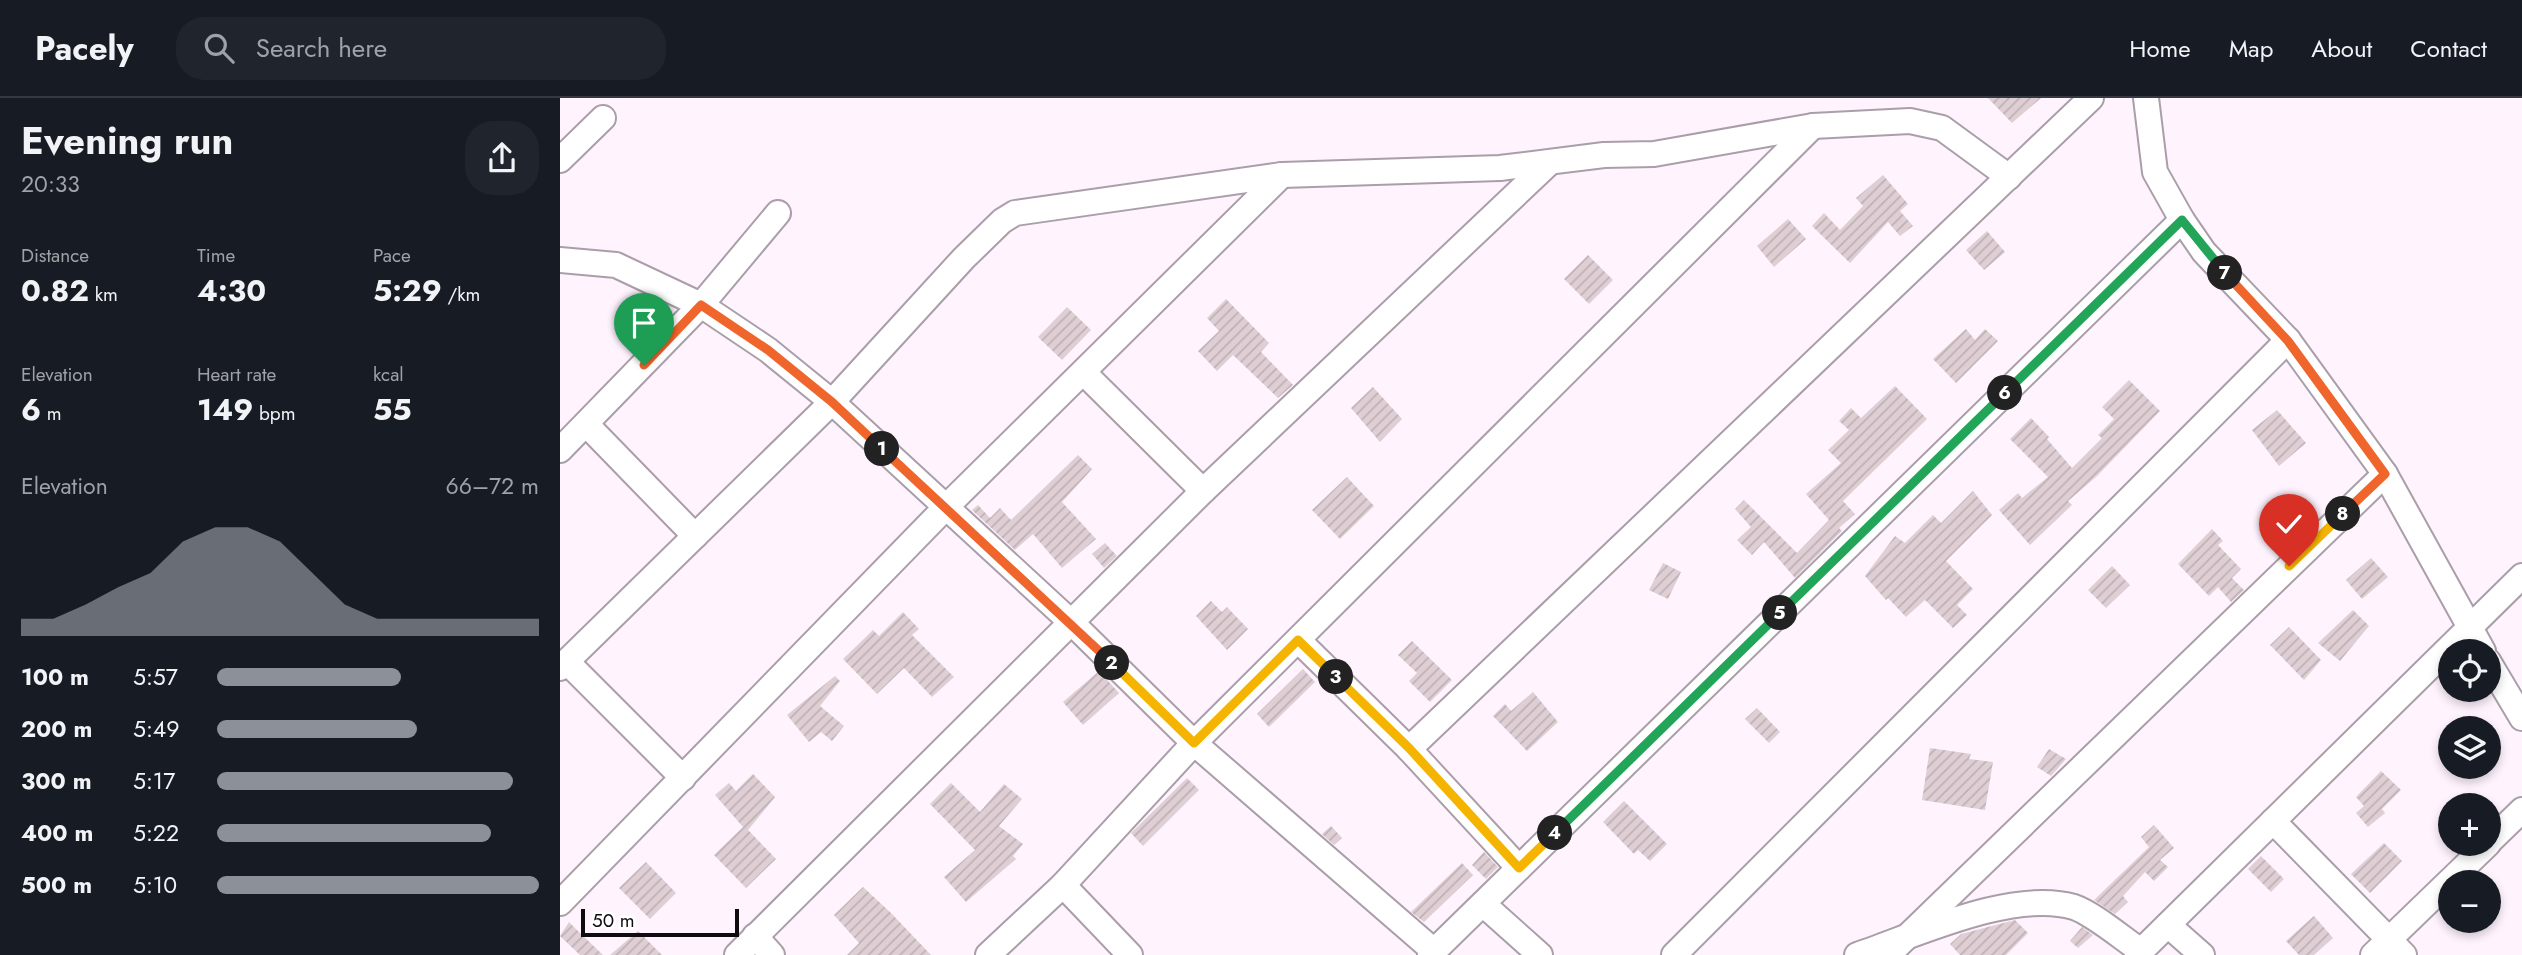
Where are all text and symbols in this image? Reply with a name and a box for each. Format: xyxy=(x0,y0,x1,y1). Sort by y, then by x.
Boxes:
search box xyxy=(176,17,666,80)
text: Pacely xyxy=(35,25,134,72)
icon: search xyxy=(200,29,238,67)
text: Search here xyxy=(256,29,387,67)
text: Home xyxy=(2129,31,2191,66)
text: Map xyxy=(2229,31,2273,66)
text: About xyxy=(2311,31,2372,66)
text: Contact xyxy=(2410,31,2487,66)
text: Evening run xyxy=(21,113,233,168)
button: share xyxy=(465,121,539,195)
text: 20:33 xyxy=(21,167,80,201)
text: Distance xyxy=(21,242,89,269)
text: Time xyxy=(197,242,235,269)
text: Pace xyxy=(373,242,411,269)
pin: 7 xyxy=(2208,256,2242,290)
text: 7 xyxy=(2219,259,2230,286)
text: 0.82 xyxy=(21,269,89,312)
text: 4:30 xyxy=(197,269,266,312)
text: 5:29 xyxy=(373,269,442,312)
text: km xyxy=(89,281,118,308)
text: /km xyxy=(442,281,480,308)
pin xyxy=(614,293,674,365)
icon: arrive xyxy=(625,304,663,342)
text: Elevation xyxy=(21,361,93,388)
text: Heart rate xyxy=(197,361,276,388)
text: kcal xyxy=(373,361,404,388)
pin: 6 xyxy=(1988,376,2022,410)
text: 6 xyxy=(1998,379,2011,406)
text: 6 xyxy=(21,388,41,431)
text: 149 xyxy=(197,388,253,431)
text: 55 xyxy=(373,388,412,431)
text: m xyxy=(41,400,62,427)
text: bpm xyxy=(253,400,295,427)
pin: 1 xyxy=(864,432,900,466)
text: 1 xyxy=(877,435,886,462)
text: Elevation xyxy=(21,469,108,503)
text: 66–72 m xyxy=(445,469,539,503)
pin xyxy=(2259,494,2319,566)
pin: 8 xyxy=(2326,496,2360,532)
text: 8 xyxy=(2337,500,2348,527)
icon: check xyxy=(2270,505,2308,543)
pin: 5 xyxy=(1762,596,1798,630)
text: 5 xyxy=(1773,599,1786,626)
map controls xyxy=(2438,639,2501,933)
button: locate xyxy=(2438,639,2501,702)
pin: 2 xyxy=(1094,646,1130,680)
text: 2 xyxy=(1105,649,1118,676)
text: 100 m xyxy=(21,660,89,694)
text: 5:57 xyxy=(133,660,178,694)
pin: 3 xyxy=(1318,660,1354,694)
text: 3 xyxy=(1330,663,1341,690)
text: 200 m xyxy=(21,712,92,746)
text: 5:49 xyxy=(133,712,180,746)
button: layers xyxy=(2438,716,2501,779)
text: 300 m xyxy=(21,764,92,798)
text: 5:17 xyxy=(133,764,175,798)
button: + xyxy=(2438,793,2501,856)
text: 400 m xyxy=(21,816,93,850)
text: 5:22 xyxy=(133,816,179,850)
pin: 4 xyxy=(1538,816,1572,850)
text: 4 xyxy=(1548,819,1561,846)
text: 500 m xyxy=(21,868,92,902)
text: 5:10 xyxy=(133,868,177,902)
button: − xyxy=(2438,870,2501,933)
scale bar xyxy=(581,906,738,938)
text: 50 m xyxy=(592,907,635,934)

